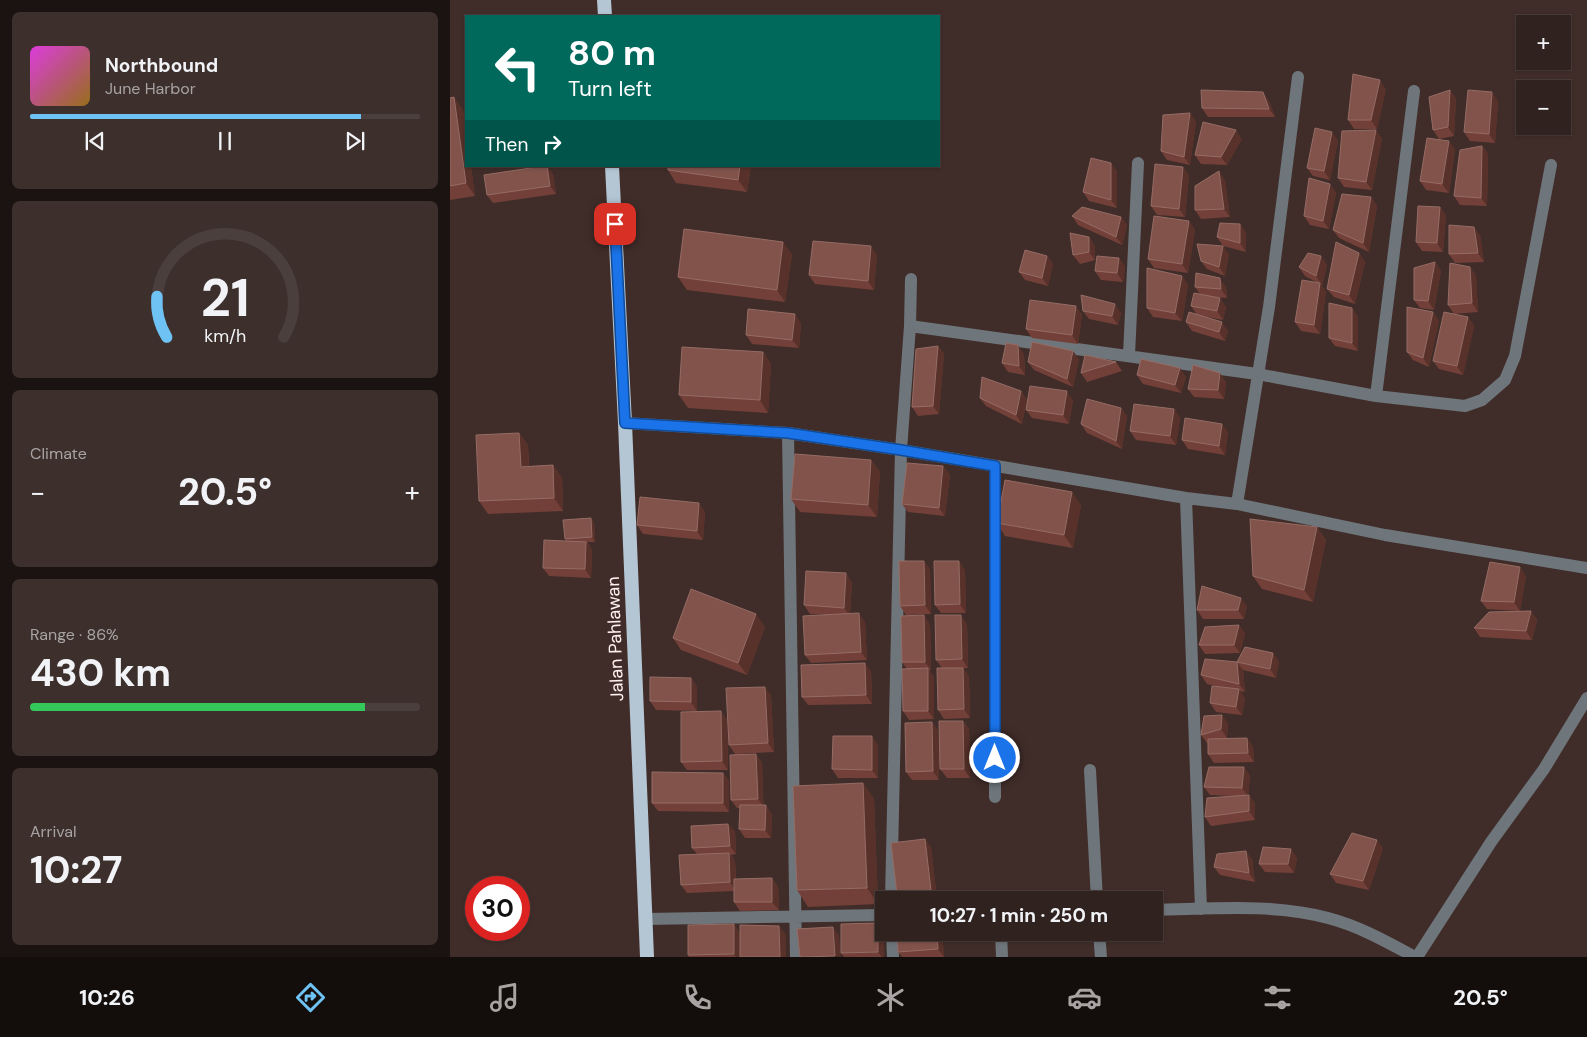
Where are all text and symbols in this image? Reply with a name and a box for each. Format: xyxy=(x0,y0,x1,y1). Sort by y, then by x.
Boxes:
map controls xyxy=(1516,15,1571,135)
button: + xyxy=(1516,15,1571,70)
text: 80 m xyxy=(568,30,656,76)
icon: left xyxy=(485,35,550,100)
text: Northbound xyxy=(105,53,218,78)
text: Turn left xyxy=(568,74,652,103)
text: June Harbor xyxy=(105,78,196,99)
button: − xyxy=(1516,80,1571,135)
icon: previous xyxy=(81,127,109,155)
icon: pause xyxy=(211,127,239,155)
icon: next xyxy=(341,127,369,155)
icon: right xyxy=(538,130,566,158)
text: Then xyxy=(485,132,528,157)
pin xyxy=(594,203,636,245)
icon: arrive xyxy=(601,210,629,238)
text: 21 xyxy=(201,264,249,332)
text: km/h xyxy=(204,324,246,348)
text: Climate xyxy=(30,443,87,464)
text: 20.5° xyxy=(178,467,272,517)
text: − xyxy=(30,474,45,511)
text: + xyxy=(405,474,420,511)
street label: Jalan Pahlawan xyxy=(601,576,629,702)
text: Range · 86% xyxy=(30,624,119,645)
text: 430 km xyxy=(30,648,171,698)
position arrow xyxy=(968,731,1020,783)
text: Arrival xyxy=(30,821,77,842)
text: 10:27 xyxy=(30,845,122,895)
speed limit sign: 30 xyxy=(465,876,530,941)
text: 10:27 · 1 min · 250 m xyxy=(930,903,1108,928)
icon: directions xyxy=(293,980,328,1015)
icon: music xyxy=(487,980,522,1015)
icon: phone xyxy=(680,980,715,1015)
icon: climate xyxy=(873,980,908,1015)
icon: car xyxy=(1067,980,1102,1015)
icon: filters xyxy=(1260,980,1295,1015)
text: 10:26 xyxy=(79,983,135,1012)
text: 20.5° xyxy=(1453,983,1508,1012)

